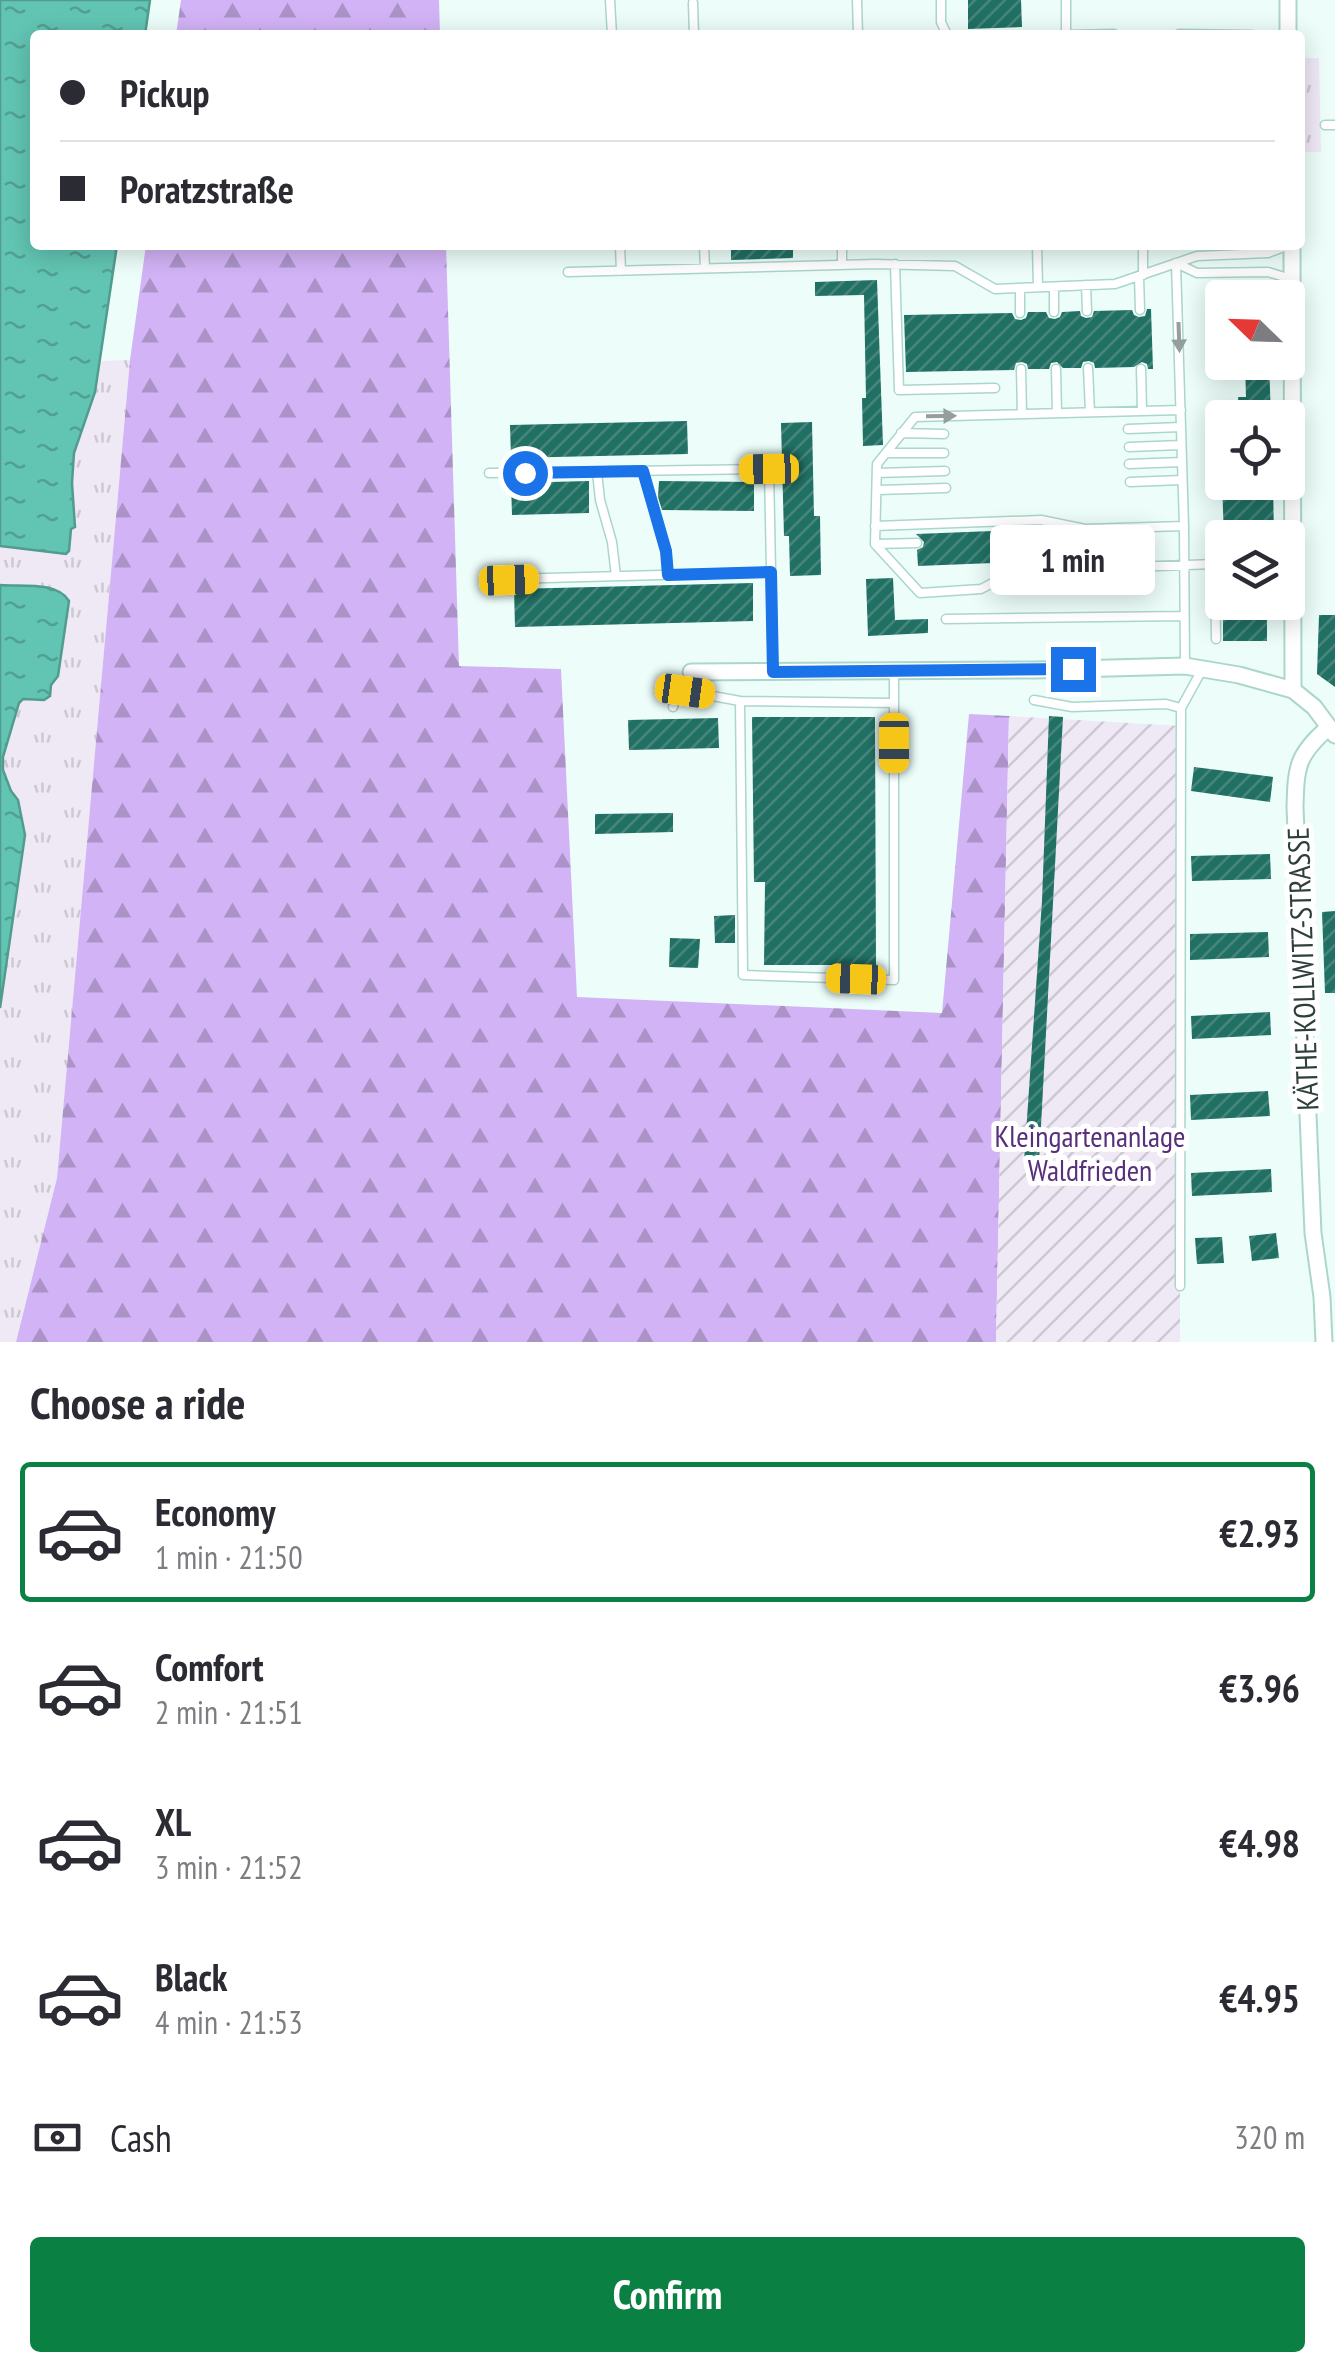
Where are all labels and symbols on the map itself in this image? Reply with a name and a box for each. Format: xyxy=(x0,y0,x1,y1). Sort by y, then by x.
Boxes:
north arrow xyxy=(1205,280,1305,380)
one-way arrow xyxy=(1171,321,1187,353)
one-way arrow xyxy=(926,408,958,424)
route start xyxy=(503,451,548,496)
car xyxy=(739,453,799,485)
callout: 1 min xyxy=(990,524,1156,594)
car xyxy=(478,564,540,596)
route end xyxy=(1051,647,1096,692)
car xyxy=(653,672,717,710)
car xyxy=(879,713,909,773)
street label: KÄTHE-KOLLWITZ-STRASSE xyxy=(1278,827,1326,1111)
car xyxy=(825,963,887,995)
park label: Kleingartenanlage Waldfrieden xyxy=(995,1116,1185,1189)

